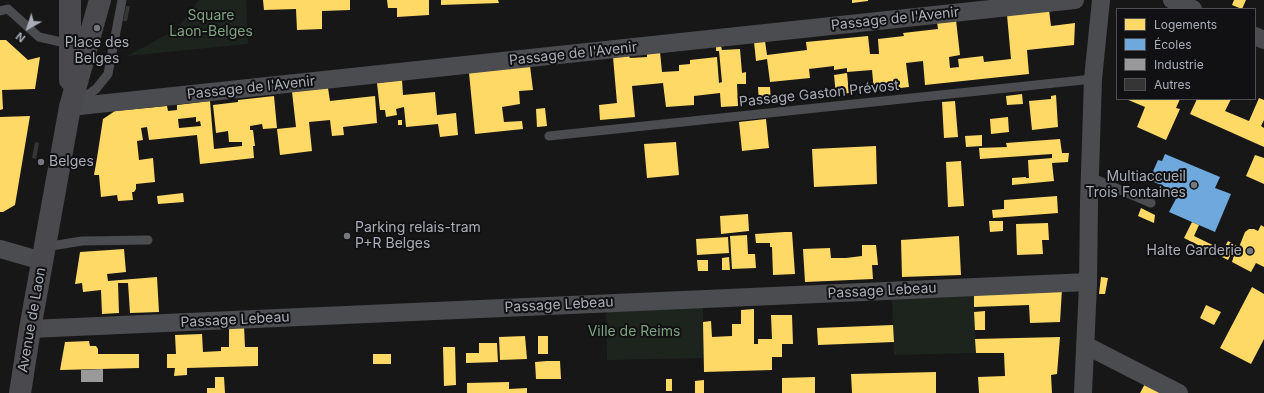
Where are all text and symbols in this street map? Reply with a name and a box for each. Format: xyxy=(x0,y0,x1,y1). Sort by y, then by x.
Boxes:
street label: Passage de l'Avenir xyxy=(830,4,960,34)
north arrow xyxy=(8,8,48,48)
park label: Square Laon-Belges xyxy=(169,8,253,40)
legend xyxy=(1116,8,1256,100)
text: Logements xyxy=(1154,17,1217,32)
marker: Place des Belges xyxy=(92,23,102,33)
text: N xyxy=(13,29,28,45)
place label: Place des Belges xyxy=(65,35,129,68)
text: Écoles xyxy=(1154,37,1192,52)
street label: Passage de l'Avenir xyxy=(508,39,638,69)
text: Industrie xyxy=(1154,57,1204,72)
street label: Passage de l'Avenir xyxy=(186,73,316,103)
street label: Passage Gaston Prévost xyxy=(738,77,900,111)
text: Autres xyxy=(1154,77,1191,92)
place label: Belges xyxy=(49,154,94,170)
marker: Belges xyxy=(36,157,46,167)
place label: Multiaccueil Trois Fontaines xyxy=(1086,169,1186,202)
marker: Multiaccueil Trois Fontaines xyxy=(1189,180,1199,190)
place label: Parking relais-tram P+R Belges xyxy=(355,220,481,252)
marker: Parking relais-tram P+R Belges xyxy=(342,231,352,241)
place label: Halte Garderie xyxy=(1146,243,1242,259)
marker: Halte Garderie xyxy=(1245,246,1255,256)
street label: Avenue de Laon xyxy=(15,266,49,374)
street label: Passage Lebeau xyxy=(827,280,937,302)
street label: Passage Lebeau xyxy=(504,294,614,316)
street label: Passage Lebeau xyxy=(180,309,290,331)
park label: Ville de Reims xyxy=(588,324,680,340)

